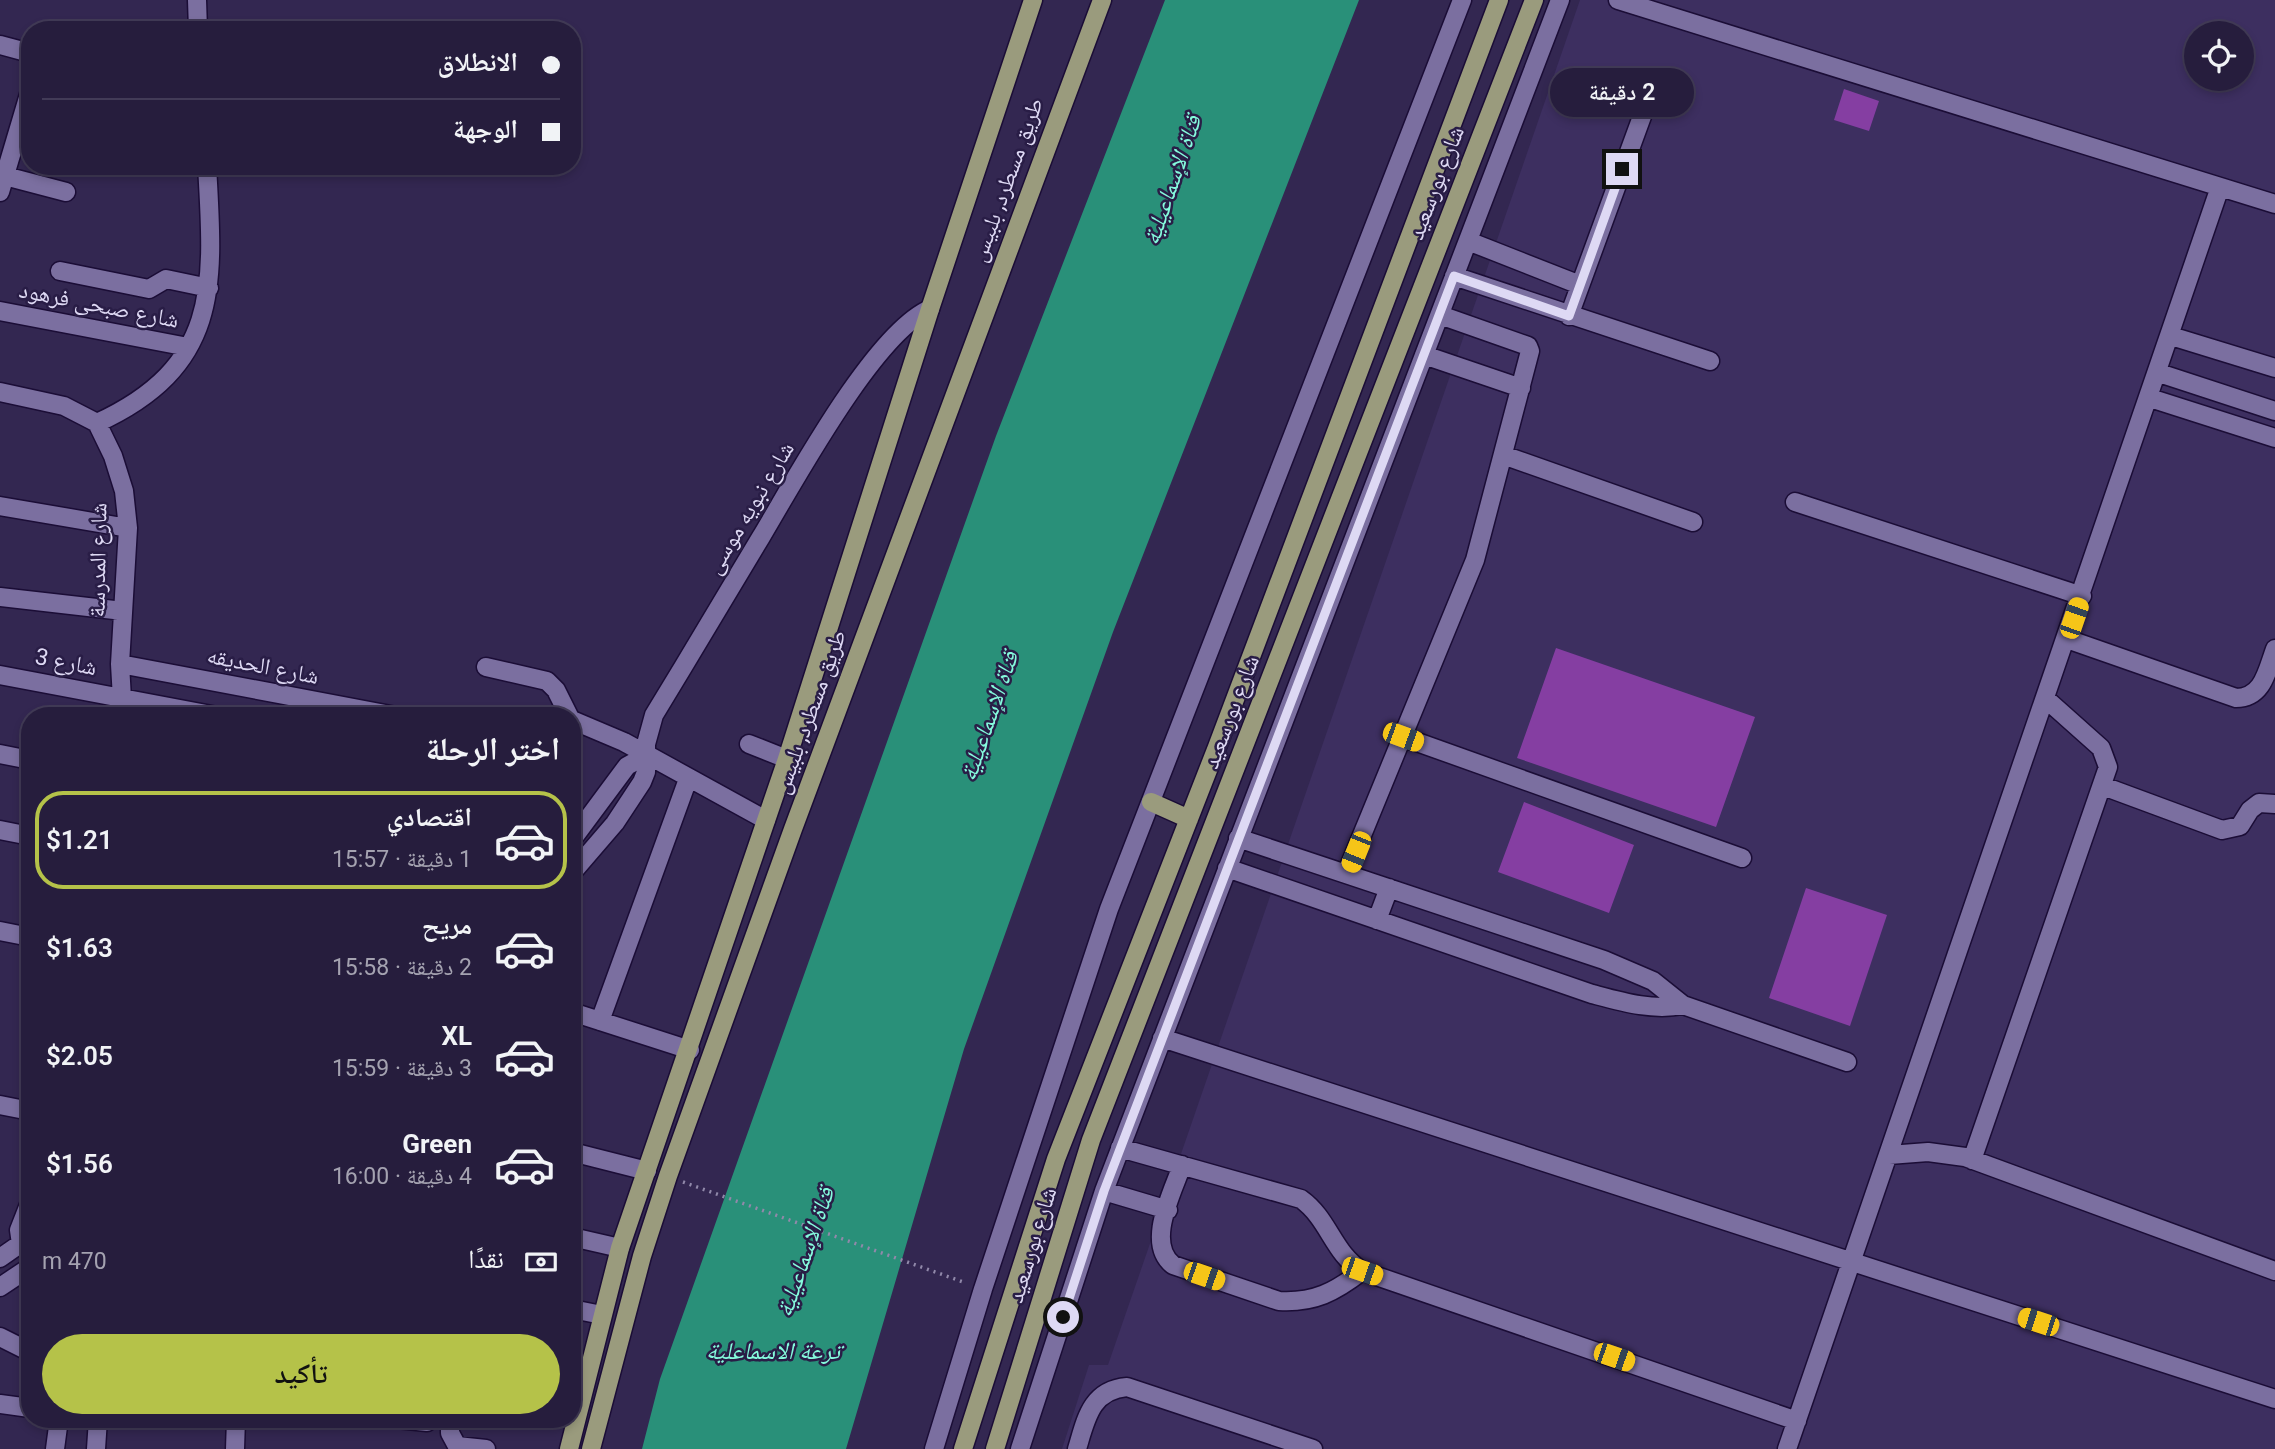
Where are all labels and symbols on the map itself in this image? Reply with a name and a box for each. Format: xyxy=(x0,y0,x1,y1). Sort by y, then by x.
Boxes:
callout: 2 دقيقة xyxy=(1550,68,1694,116)
street label: طريق مسطرد, بلبيس xyxy=(965,94,1049,266)
water label: قناة الإسماعيلية xyxy=(1137,109,1208,248)
street label: شارع بورسعيد xyxy=(1402,123,1471,244)
route end xyxy=(1606,153,1638,185)
street label: شارع صبحى فرهود xyxy=(17,276,181,335)
street label: شارع نبويه موسى xyxy=(700,437,801,580)
street label: شارع المدرسة xyxy=(84,502,113,618)
car xyxy=(2058,595,2091,641)
street label: طريق مسطرد, بلبيس xyxy=(768,626,852,798)
street label: شارع الحديقه xyxy=(205,642,321,691)
street label: شارع 3 xyxy=(33,643,99,682)
water label: قناة الإسماعيلية xyxy=(954,645,1025,784)
street label: شارع بورسعيد xyxy=(1197,652,1266,773)
car xyxy=(1380,720,1427,754)
car xyxy=(1339,829,1374,875)
water label: قناة الإسماعيلية xyxy=(770,1181,841,1320)
street label: شارع بورسعيد xyxy=(1002,1184,1063,1306)
car xyxy=(1339,1254,1386,1288)
car xyxy=(1181,1259,1228,1293)
route start xyxy=(1047,1301,1079,1333)
car xyxy=(2015,1306,2062,1338)
water label: ترعة الاسماعلية xyxy=(706,1337,845,1365)
car xyxy=(1591,1340,1638,1374)

